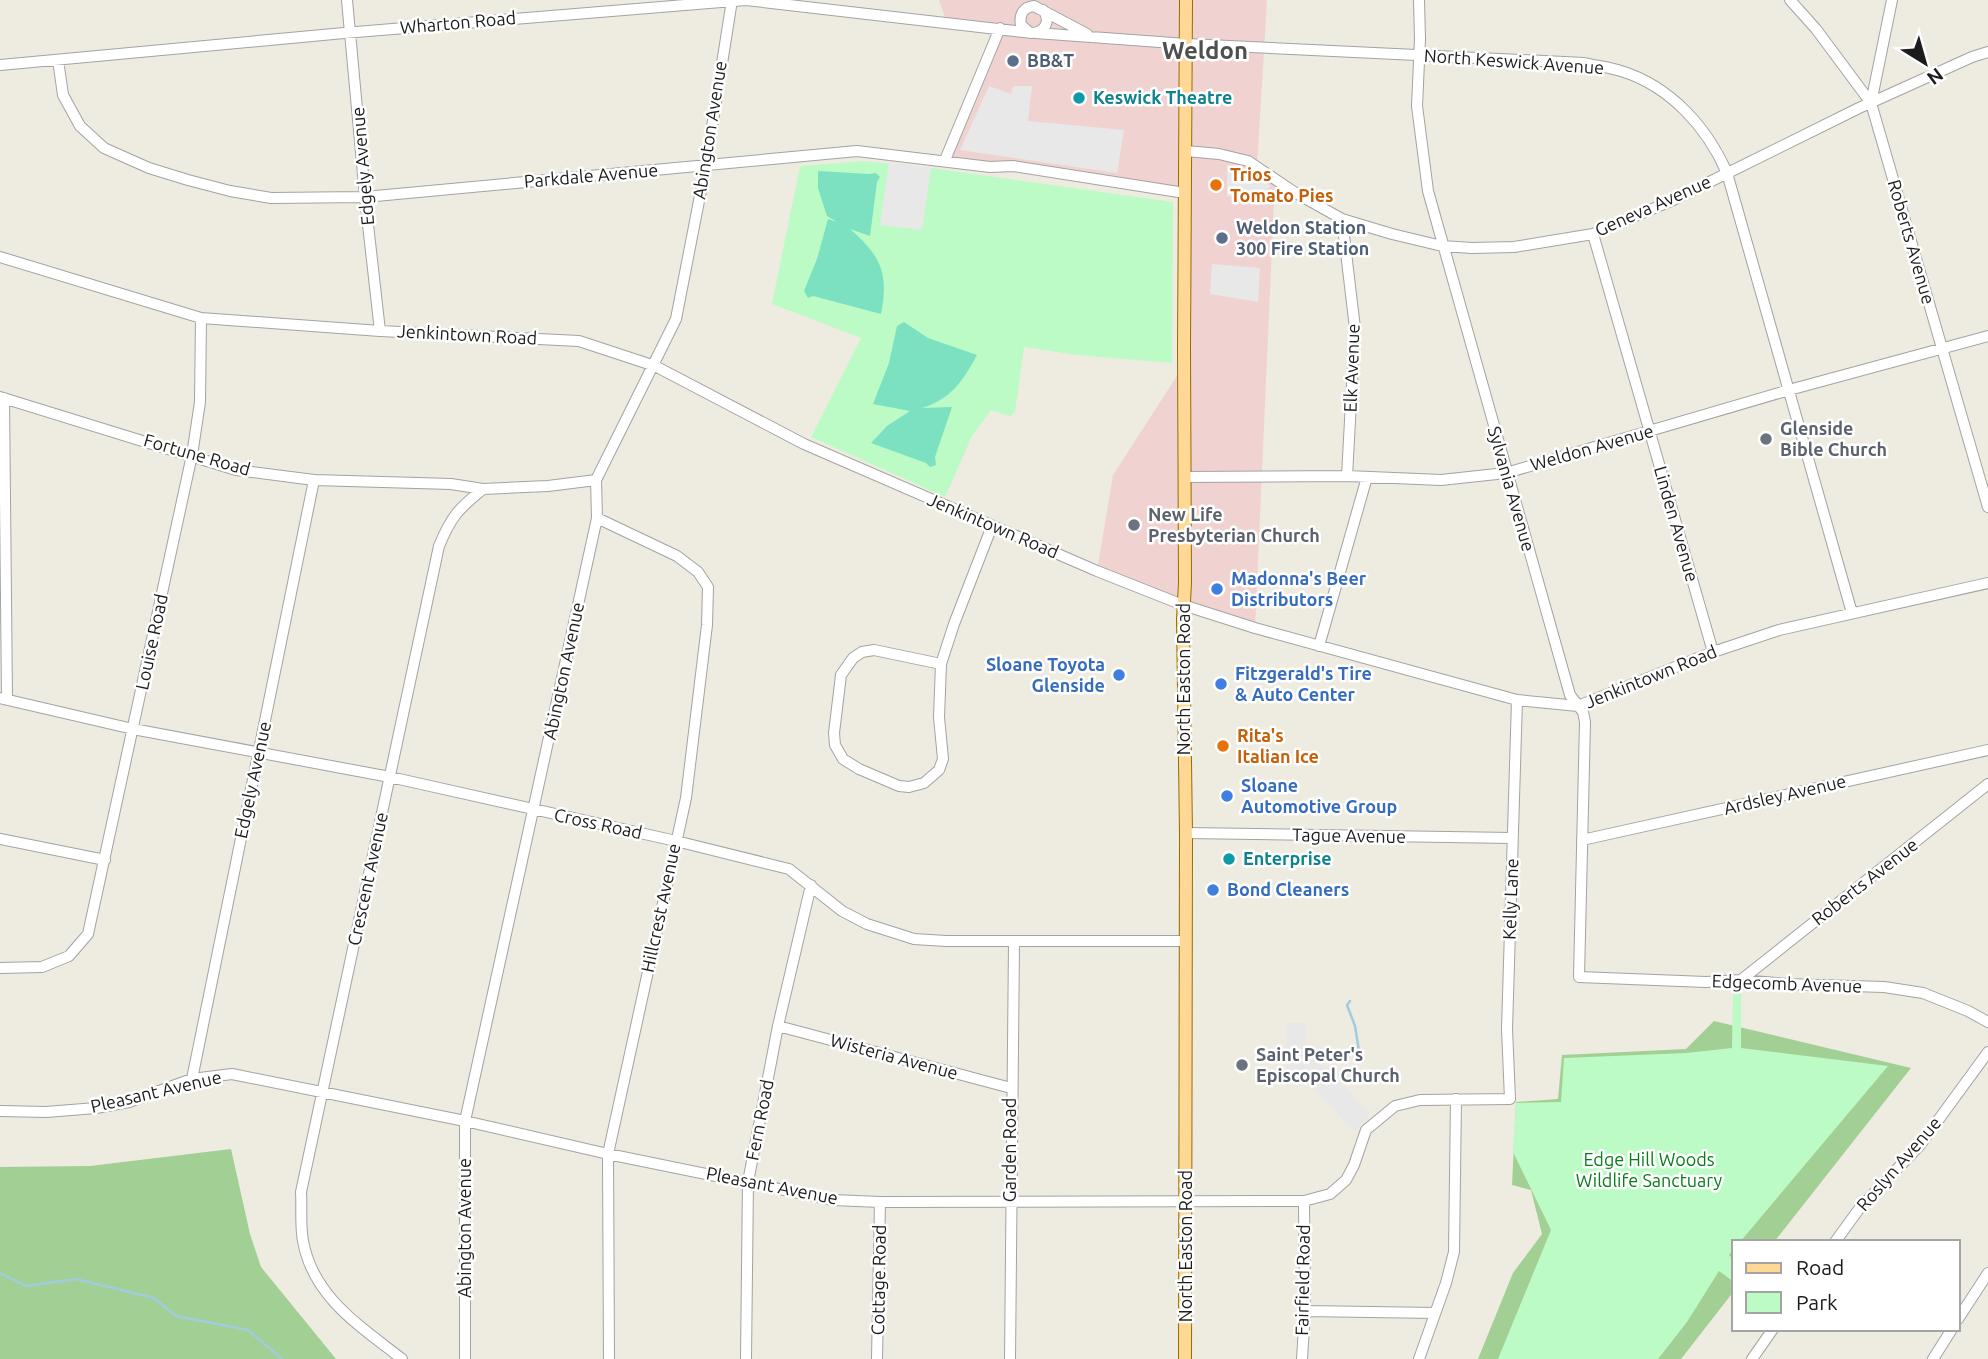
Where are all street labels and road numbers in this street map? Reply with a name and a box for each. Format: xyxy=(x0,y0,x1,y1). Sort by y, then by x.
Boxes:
street label: Wharton Road xyxy=(399,7,517,37)
street label: North Keswick Avenue xyxy=(1423,45,1605,77)
street label: Abington Avenue xyxy=(688,59,730,200)
street label: Edgely Avenue xyxy=(347,106,377,226)
street label: Parkdale Avenue xyxy=(523,159,659,191)
street label: Geneva Avenue xyxy=(1591,171,1714,240)
street label: Roberts Avenue xyxy=(1885,177,1939,306)
street label: Jenkintown Road xyxy=(397,320,538,348)
street label: Elk Avenue xyxy=(1339,323,1363,413)
street label: Weldon Avenue xyxy=(1528,420,1656,474)
street label: Sylvania Avenue xyxy=(1485,424,1539,554)
street label: Fortune Road xyxy=(142,429,253,479)
street label: Linden Avenue xyxy=(1651,464,1703,584)
street label: Jenkintown Road xyxy=(925,488,1062,562)
street label: Louise Road xyxy=(131,592,171,692)
street label: Abington Avenue xyxy=(539,600,587,741)
street label: North Easton Road xyxy=(1173,603,1193,755)
street label: Jenkintown Road xyxy=(1582,641,1719,712)
street label: Edgely Avenue xyxy=(230,720,274,840)
street label: Ardsley Avenue xyxy=(1722,770,1848,818)
street label: Cross Road xyxy=(552,804,644,842)
street label: Crescent Avenue xyxy=(343,810,391,947)
street label: Tague Avenue xyxy=(1292,824,1406,846)
street label: Roberts Avenue xyxy=(1808,834,1921,929)
street label: Hillcrest Avenue xyxy=(637,842,683,974)
street label: Kelly Lane xyxy=(1499,858,1521,940)
street label: Edgecomb Avenue xyxy=(1712,970,1863,996)
street label: Wisteria Avenue xyxy=(828,1029,960,1083)
street label: Pleasant Avenue xyxy=(88,1066,223,1116)
street label: Fern Road xyxy=(741,1078,777,1162)
street label: Garden Road xyxy=(999,1098,1019,1202)
street label: Roslyn Avenue xyxy=(1852,1112,1944,1214)
street label: Abington Avenue xyxy=(454,1158,474,1298)
street label: Pleasant Avenue xyxy=(705,1162,840,1208)
street label: North Easton Road xyxy=(1175,1170,1195,1322)
street label: Cottage Road xyxy=(867,1224,889,1336)
street label: Fairfield Road xyxy=(1291,1224,1313,1336)

